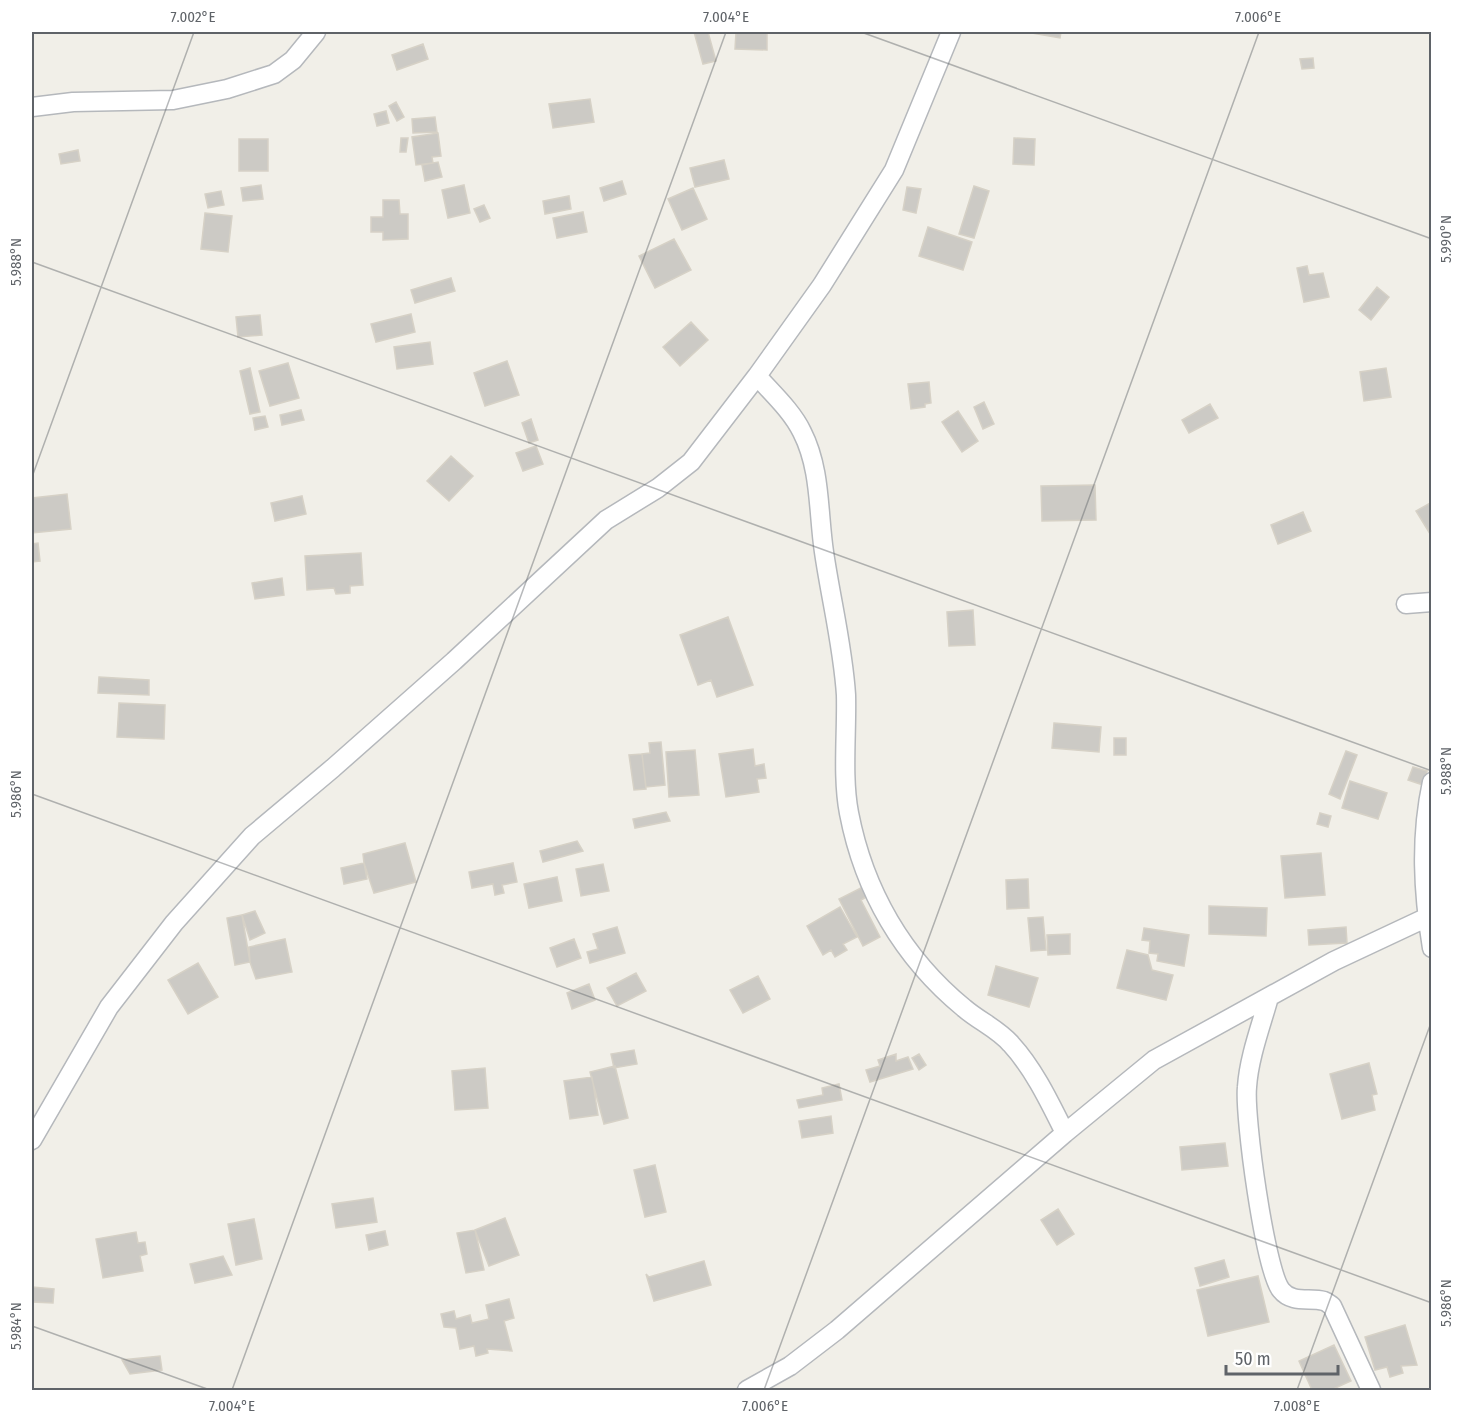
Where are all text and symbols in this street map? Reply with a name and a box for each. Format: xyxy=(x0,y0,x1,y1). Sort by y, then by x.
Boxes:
text: 7.002°E xyxy=(170,8,216,26)
text: 7.004°E xyxy=(703,8,749,26)
text: 7.006°E xyxy=(1235,8,1281,26)
text: 5.990°N xyxy=(1437,215,1455,263)
text: 5.988°N xyxy=(7,238,25,286)
text: 5.988°N xyxy=(1437,747,1455,795)
text: 5.986°N xyxy=(7,770,25,818)
text: 5.986°N xyxy=(1437,1279,1455,1327)
text: 5.984°N xyxy=(7,1302,25,1350)
scale bar xyxy=(1226,1338,1338,1376)
text: 50 m xyxy=(1235,1348,1271,1370)
text: 7.004°E xyxy=(209,1397,255,1415)
text: 7.006°E xyxy=(742,1397,788,1415)
text: 7.008°E xyxy=(1274,1397,1320,1415)

